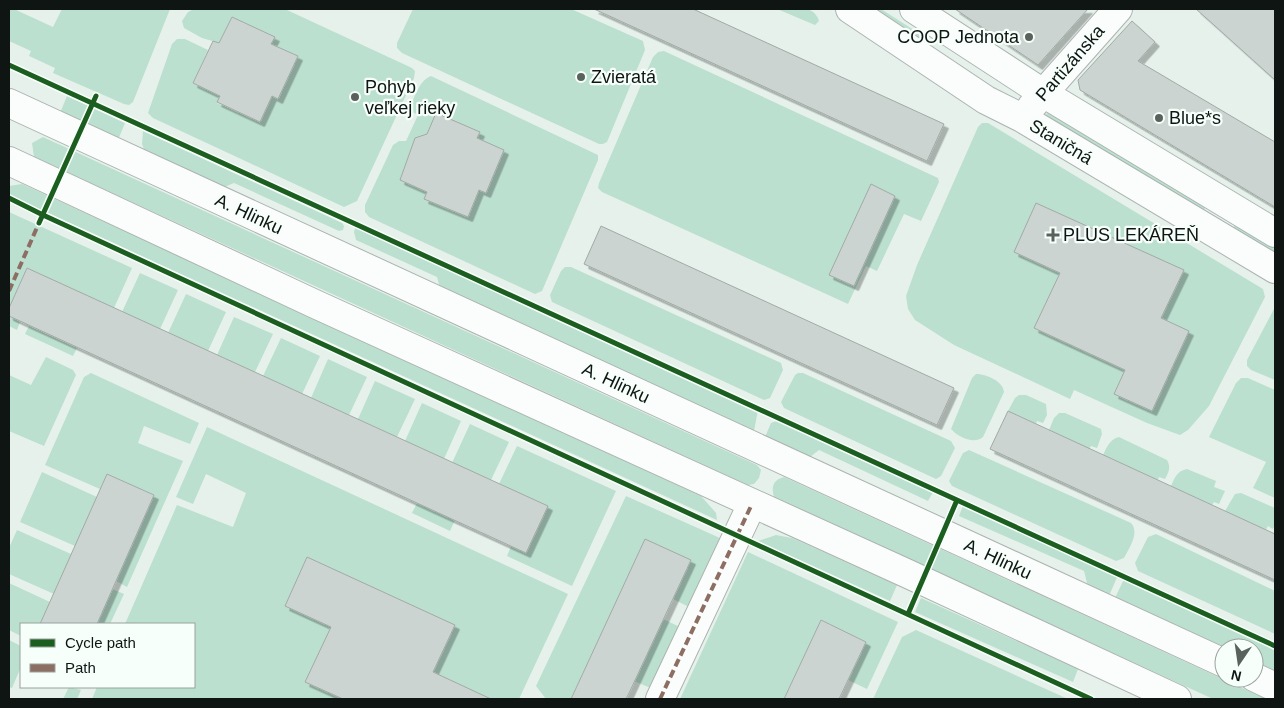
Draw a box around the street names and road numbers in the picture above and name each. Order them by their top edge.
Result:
street label: Partizánska [1032,20,1109,105]
street label: Staničná [1026,115,1097,169]
street label: A. Hlinku [212,190,286,238]
street label: A. Hlinku [579,359,653,407]
street label: A. Hlinku [961,535,1035,583]

